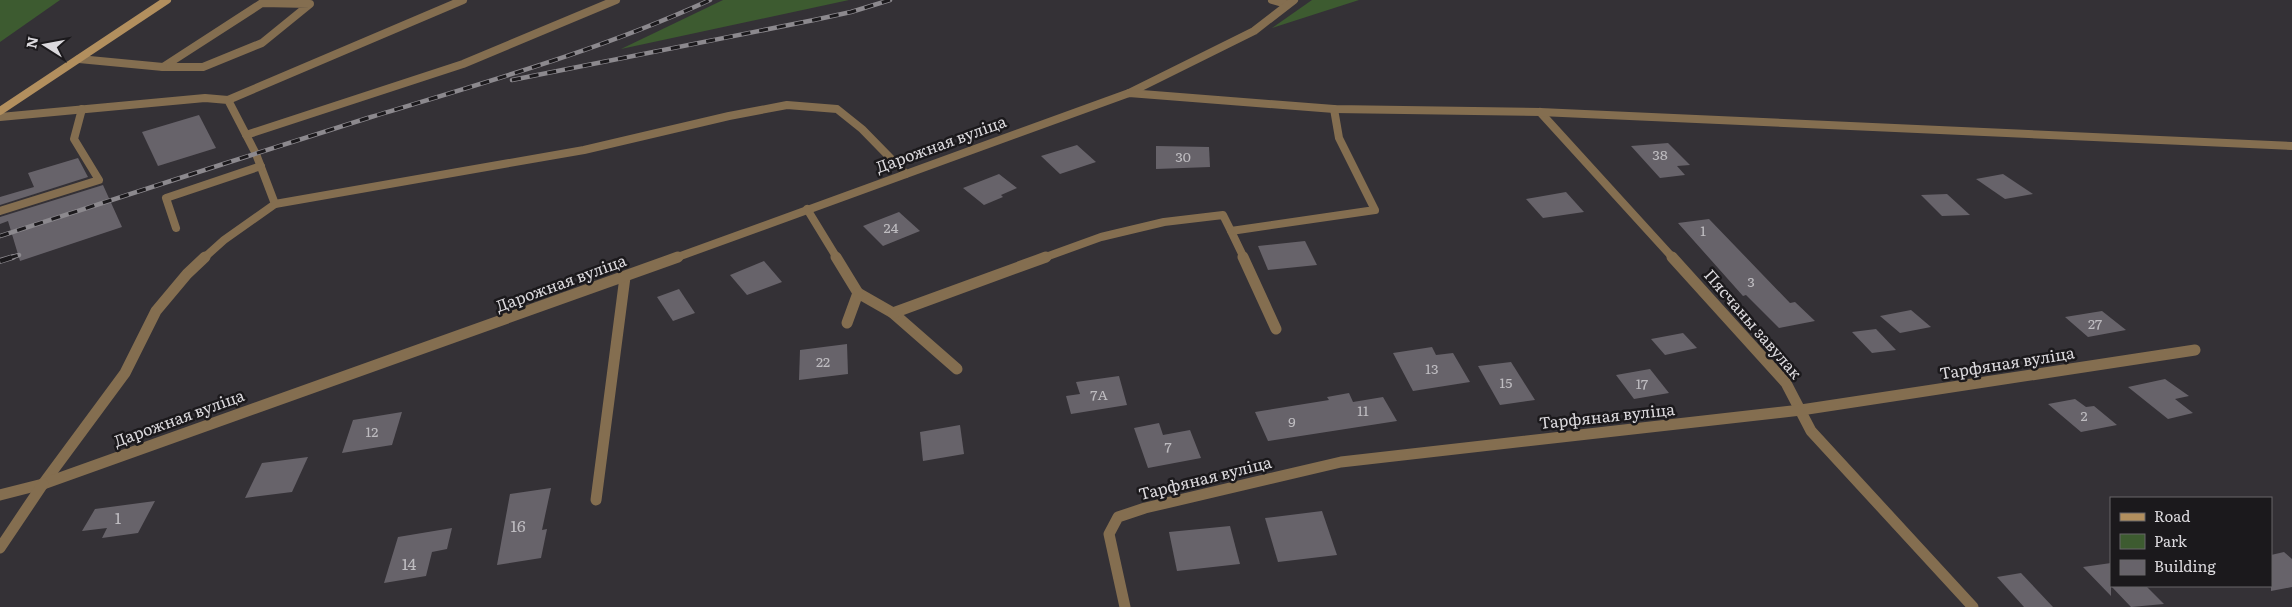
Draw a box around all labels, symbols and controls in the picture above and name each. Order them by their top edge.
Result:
north arrow [20,20,70,70]
text: N [20,34,42,50]
street label: Дарожная вуліца [872,108,1010,178]
house number: 38 [1652,144,1668,164]
house number: 30 [1175,146,1191,166]
house number: 24 [884,217,899,237]
house number: 1 [1700,220,1706,240]
street label: Дарожная вуліца [492,247,630,317]
street label: Пясчаны завулак [1699,263,1809,384]
house number: 3 [1747,271,1755,291]
house number: 27 [2088,313,2102,333]
street label: Тарфяная вуліца [1938,339,2076,385]
house number: 22 [816,351,830,371]
house number: 13 [1425,358,1439,378]
house number: 15 [1500,372,1512,392]
house number: 17 [1636,373,1648,393]
street label: Дарожная вуліца [110,382,248,452]
house number: 7А [1090,384,1108,404]
street label: Тарфяная вуліца [1538,396,1676,434]
house number: 11 [1357,400,1369,420]
house number: 2 [2080,405,2088,425]
house number: 9 [1288,411,1296,431]
house number: 12 [366,421,378,441]
house number: 7 [1164,436,1172,456]
street label: Тарфяная вуліца [1136,449,1274,505]
legend [2110,497,2272,587]
text: Road [2154,504,2190,527]
house number: 1 [115,505,122,529]
house number: 16 [510,513,526,537]
text: Park [2154,529,2188,552]
house number: 14 [402,551,417,575]
text: Building [2154,554,2216,577]

